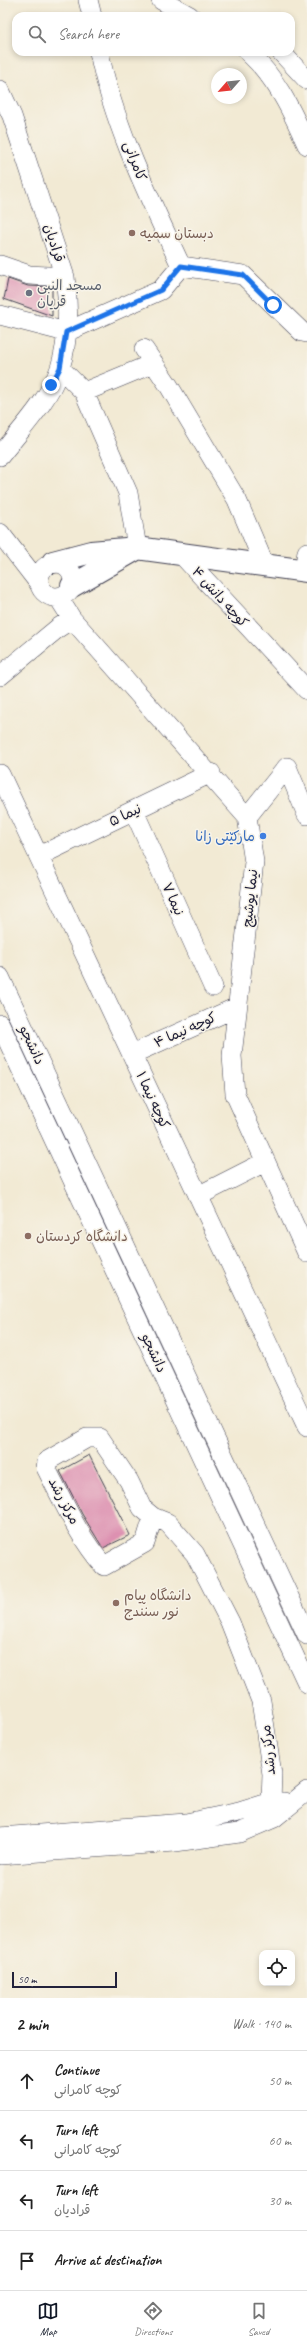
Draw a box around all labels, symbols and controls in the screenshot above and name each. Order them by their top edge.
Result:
search box [12,12,295,56]
icon: search [26,23,48,45]
text: Search here [58,25,119,44]
north arrow [211,68,247,104]
street label: کامرانی [120,139,150,183]
street label: قرادیان [40,222,68,264]
place label: دبستان سمیه [140,225,214,242]
marker: دبستان سمیه [127,228,137,238]
place label: مسجد النبی قریان [37,277,102,310]
marker: مسجد النبی قریان [24,288,34,298]
route start [264,296,282,314]
route end [42,376,60,394]
street label: کوچه دانش ۴ [187,563,252,632]
street label: نیما ۵ [106,800,144,830]
place label: مارکێتی زانا [195,828,255,845]
marker: مارکێتی زانا [258,831,268,841]
street label: نیما یوشیج [238,868,262,928]
street label: نیما ۷ [158,880,188,918]
street label: کوچه نیما ۴ [151,1009,219,1052]
street label: دانشجو [15,1022,48,1067]
street label: کوچه نیما ۱ [131,1069,174,1132]
place label: دانشگاه کردستان [36,1228,128,1245]
marker: دانشگاه کردستان [23,1231,33,1241]
street label: دانشجو [137,1330,170,1375]
street label: مرکز رشد [45,1475,83,1527]
place label: دانشگاه پیام نور سنندج [124,1587,192,1621]
marker: دانشگاه پیام نور سنندج [111,1598,121,1608]
street label: مرکز رشد [257,1724,279,1776]
map controls [259,1950,295,1986]
button: locate [259,1950,295,1986]
scale bar [12,1970,117,1989]
text: 50 m [18,1972,37,1986]
text: 2 min [16,2014,49,2035]
text: Walk · 140 m [232,2016,291,2032]
text: Continue [54,2061,99,2080]
icon: ahead [16,2070,38,2092]
text: 50 m [269,2073,291,2089]
text: کوچه کامرانی [54,2082,122,2098]
text: Turn left [54,2121,97,2140]
icon: left [16,2130,38,2152]
text: 60 m [269,2133,291,2149]
text: کوچه کامرانی [54,2142,122,2158]
text: Turn left [54,2181,97,2200]
icon: left [16,2190,38,2212]
text: 30 m [269,2193,291,2209]
text: قرادیان [54,2202,90,2218]
icon: arrive [16,2250,38,2272]
text: Arrive at destination [54,2251,161,2270]
tab: Map [37,2300,59,2338]
tab: Directions [134,2300,173,2338]
tab: Saved [248,2300,270,2338]

